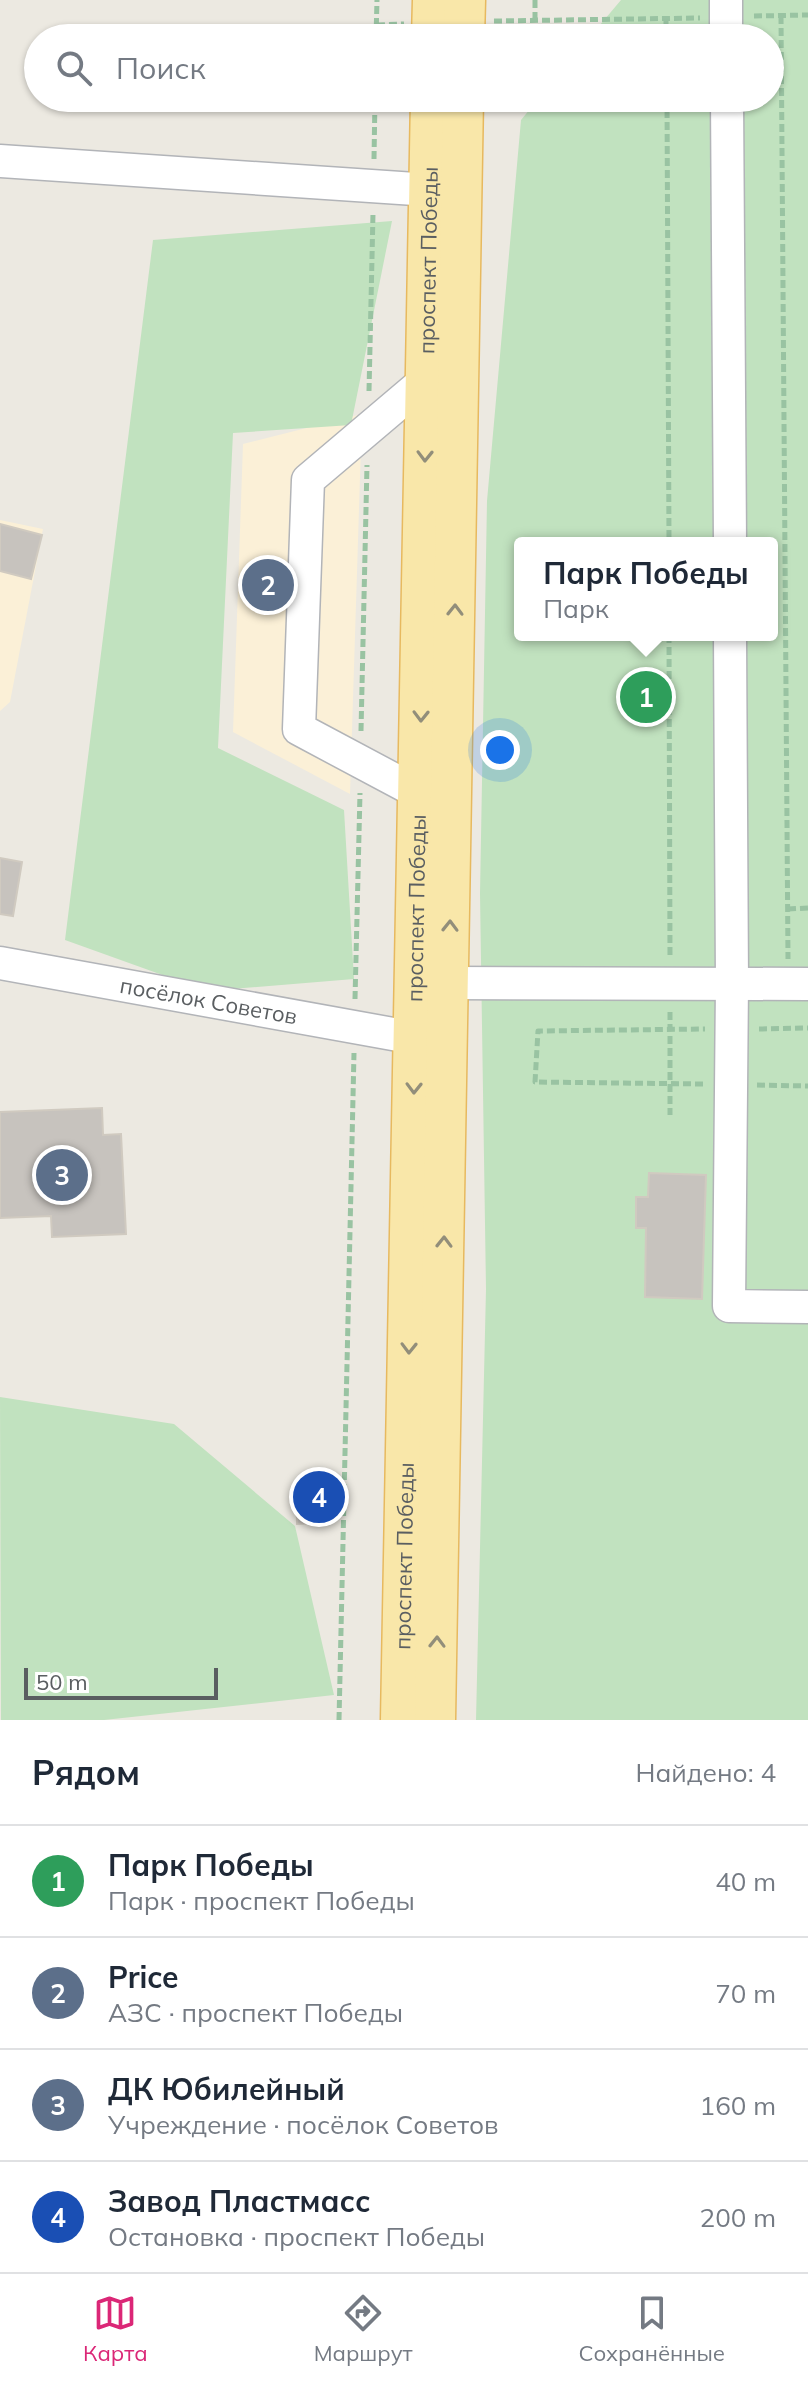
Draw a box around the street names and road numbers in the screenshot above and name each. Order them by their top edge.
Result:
street label: проспект Победы [412,166,444,354]
street label: проспект Победы [400,814,432,1002]
street label: посёлок Советов [118,971,300,1030]
street label: проспект Победы [388,1462,420,1650]

